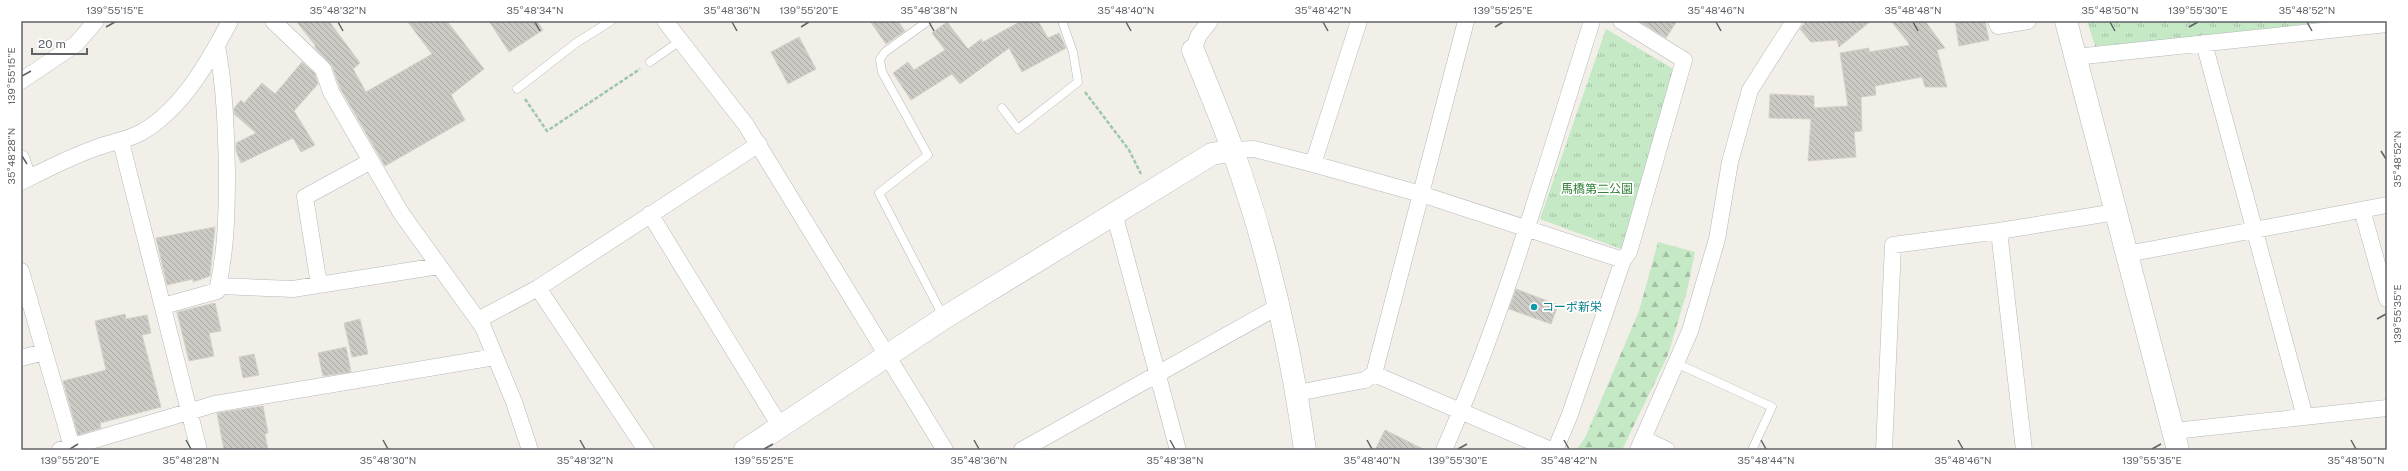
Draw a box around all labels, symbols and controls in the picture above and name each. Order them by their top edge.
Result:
text: 139°55'15"E [86,4,144,16]
text: 35°48'32"N [310,4,366,16]
text: 35°48'34"N [507,4,563,16]
text: 35°48'36"N [704,4,760,16]
text: 139°55'20"E [779,4,839,16]
text: 35°48'38"N [900,4,958,16]
text: 35°48'40"N [1098,4,1154,16]
text: 35°48'42"N [1295,4,1351,16]
text: 139°55'25"E [1473,4,1533,16]
text: 35°48'46"N [1688,4,1744,16]
text: 35°48'48"N [1884,4,1942,16]
text: 35°48'50"N [2082,4,2138,16]
text: 139°55'30"E [2168,4,2228,16]
text: 35°48'52"N [2279,4,2335,16]
scale bar [32,30,87,56]
text: 20 m [38,37,66,51]
text: 139°55'15"E [5,47,17,105]
text: 35°48'28"N [5,128,17,184]
text: 35°48'52"N [2391,131,2403,187]
park label: 馬橋第二公園 [1561,182,1633,196]
text: 139°55'35"E [2391,284,2403,344]
place label: コーポ新栄 [1542,300,1602,314]
marker: コーポ新栄 [1529,302,1539,312]
text: 139°55'20"E [40,454,100,466]
text: 35°48'28"N [163,454,219,466]
text: 35°48'30"N [360,454,416,466]
text: 35°48'32"N [557,454,613,466]
text: 139°55'25"E [734,454,794,466]
text: 35°48'36"N [951,454,1007,466]
text: 35°48'38"N [1146,454,1204,466]
text: 35°48'40"N [1344,454,1400,466]
text: 139°55'30"E [1428,454,1488,466]
text: 35°48'42"N [1541,454,1597,466]
text: 35°48'44"N [1738,454,1794,466]
text: 35°48'46"N [1935,454,1991,466]
text: 139°55'35"E [2122,454,2182,466]
text: 35°48'50"N [2328,454,2384,466]

